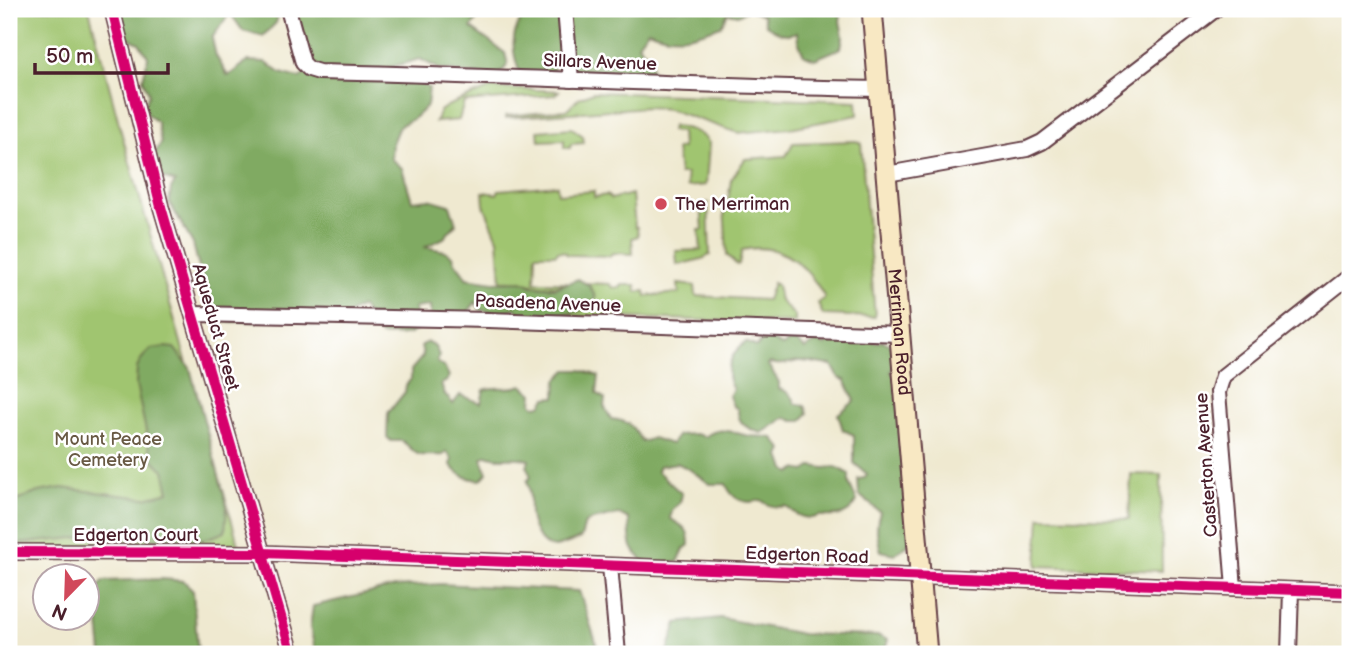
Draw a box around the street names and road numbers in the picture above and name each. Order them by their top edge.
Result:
street label: Sillars Avenue [543,50,658,75]
street label: Aqueduct Street [187,261,244,394]
street label: Merriman Road [883,268,915,396]
street label: Pasadena Avenue [474,290,622,317]
street label: Casterton Avenue [1191,392,1222,538]
street label: Edgerton Court [73,525,199,546]
street label: Edgerton Road [745,543,869,568]

